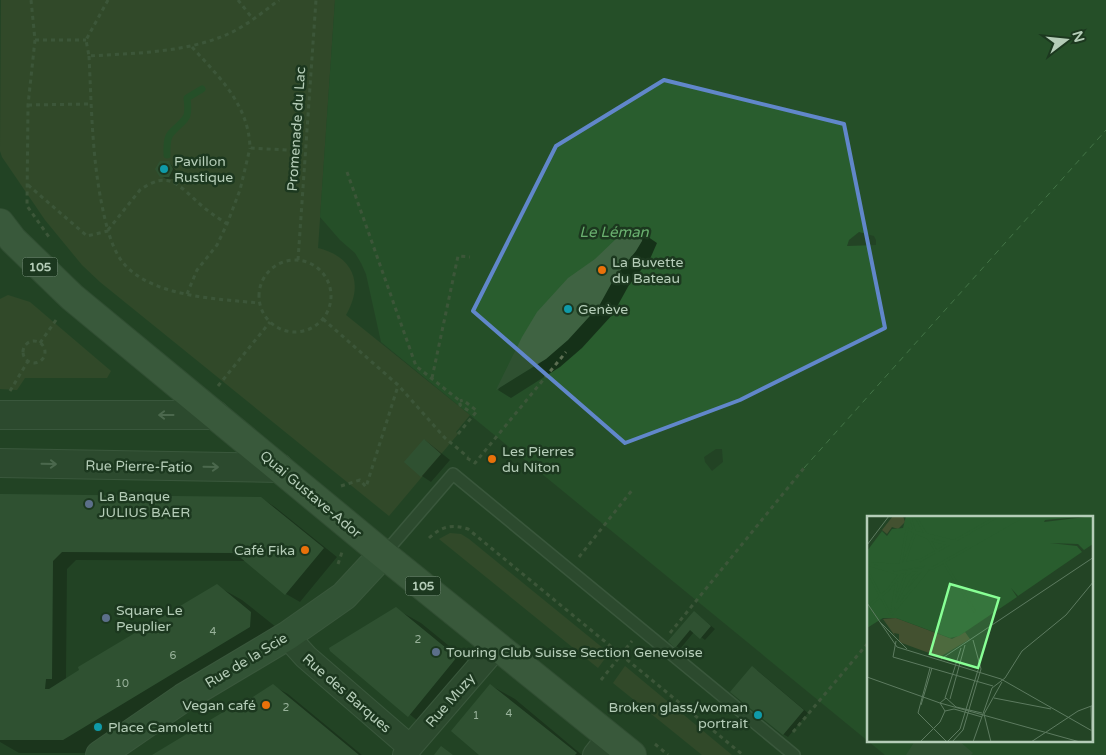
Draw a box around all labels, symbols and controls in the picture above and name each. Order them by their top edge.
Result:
north arrow [1041,15,1091,65]
text: N [1068,29,1088,44]
street label: Promenade du Lac [284,66,309,192]
place label: Pavillon Rustique [174,153,233,186]
marker: Pavillon Rustique [158,163,170,175]
water label: Le Léman [579,223,650,241]
place label: La Buvette du Bateau [612,254,684,287]
road number: 105 [22,258,58,276]
marker: La Buvette du Bateau [596,264,608,276]
place label: Genève [578,301,628,318]
marker: Genève [562,303,574,315]
one-way arrow [158,410,174,420]
place label: Les Pierres du Niton [502,443,574,476]
street label: Quai Gustave-Ador [256,447,365,542]
marker: Les Pierres du Niton [486,453,498,465]
street label: Rue Pierre-Fatio [85,457,193,476]
one-way arrow [40,459,56,469]
one-way arrow [202,462,219,472]
place label: La Banque JULIUS BAER [99,488,190,521]
marker: La Banque JULIUS BAER [83,498,95,510]
inset map [867,516,1094,742]
place label: Café Fika [234,542,295,559]
marker: Café Fika [299,544,311,556]
road number: 105 [406,576,440,596]
place label: Square Le Peuplier [116,602,183,635]
marker: Square Le Peuplier [100,612,112,624]
house number: 4 [210,625,217,638]
street label: Rue de la Scie [202,629,291,692]
house number: 2 [415,633,422,646]
place label: Touring Club Suisse Section Genevoise [446,644,703,661]
marker: Touring Club Suisse Section Genevoise [430,646,442,658]
house number: 6 [170,649,177,662]
street label: Rue des Barques [299,650,395,737]
street label: Rue Muzy [422,669,479,731]
house number: 10 [115,677,129,690]
place label: Vegan café [182,697,256,714]
marker: Vegan café [260,699,272,711]
place label: Broken glass/woman portrait [609,699,749,732]
house number: 2 [283,701,290,714]
house number: 4 [506,707,513,720]
house number: 1 [473,709,479,722]
marker: Broken glass/woman portrait [752,709,764,721]
place label: Place Camoletti [108,719,212,736]
marker: Place Camoletti [92,721,104,733]

